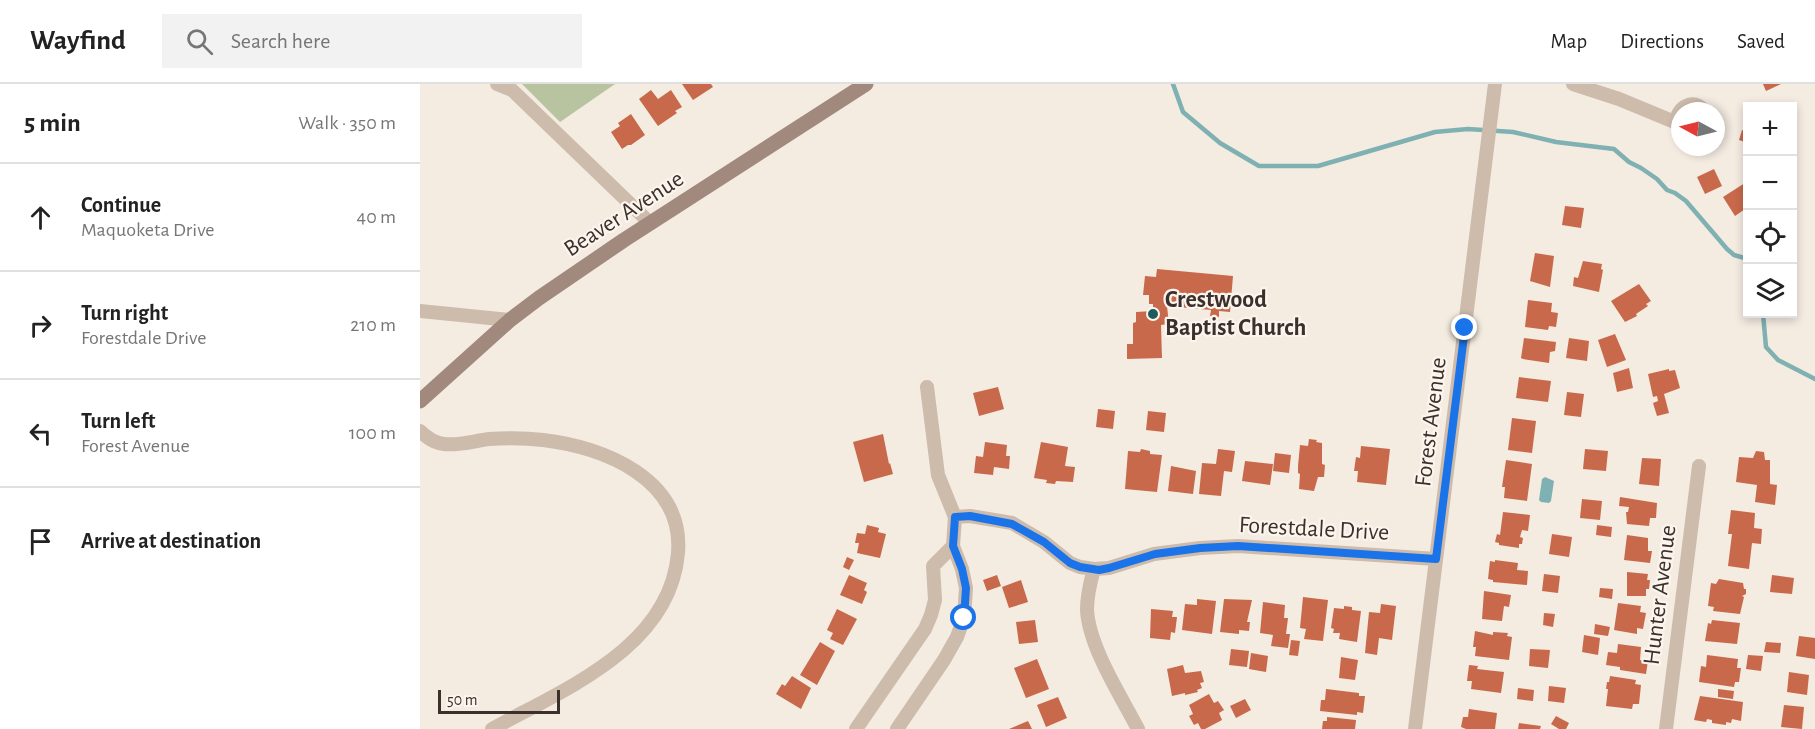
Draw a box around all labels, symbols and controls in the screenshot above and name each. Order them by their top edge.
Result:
search box [162,14,582,68]
icon: search [183,25,216,58]
text: Wayfind [30,27,126,55]
text: Search here [231,30,330,52]
text: Map [1551,31,1587,52]
text: Directions [1620,31,1704,52]
text: Saved [1737,31,1785,52]
north arrow [1671,102,1725,156]
map controls [1743,102,1797,318]
button: + [1743,102,1797,156]
text: 5 min [24,110,81,136]
text: Walk · 350 m [298,113,396,133]
button: − [1743,156,1797,210]
street label: Beaver Avenue [560,167,688,261]
text: Continue [81,194,161,216]
icon: ahead [24,201,57,234]
text: 40 m [357,207,396,227]
button: locate [1743,210,1797,264]
text: Maquoketa Drive [81,220,215,240]
button: layers [1743,264,1797,318]
place label: Crestwood Baptist Church [1165,288,1306,340]
text: Turn right [81,302,168,324]
marker: Crestwood Baptist Church [1146,307,1160,321]
icon: right [24,309,57,342]
route end [1451,314,1477,340]
text: 210 m [350,315,396,335]
text: Forestdale Drive [81,328,206,348]
street label: Forest Avenue [1411,356,1451,488]
text: Turn left [81,410,155,432]
icon: left [24,417,57,450]
text: 100 m [349,423,396,443]
text: Forest Avenue [81,436,190,456]
street label: Forestdale Drive [1238,513,1390,545]
street label: Hunter Avenue [1640,524,1680,666]
icon: arrive [24,525,57,558]
text: Arrive at destination [81,530,261,552]
route start [950,604,976,630]
scale bar [438,687,560,714]
text: 50 m [447,692,478,708]

